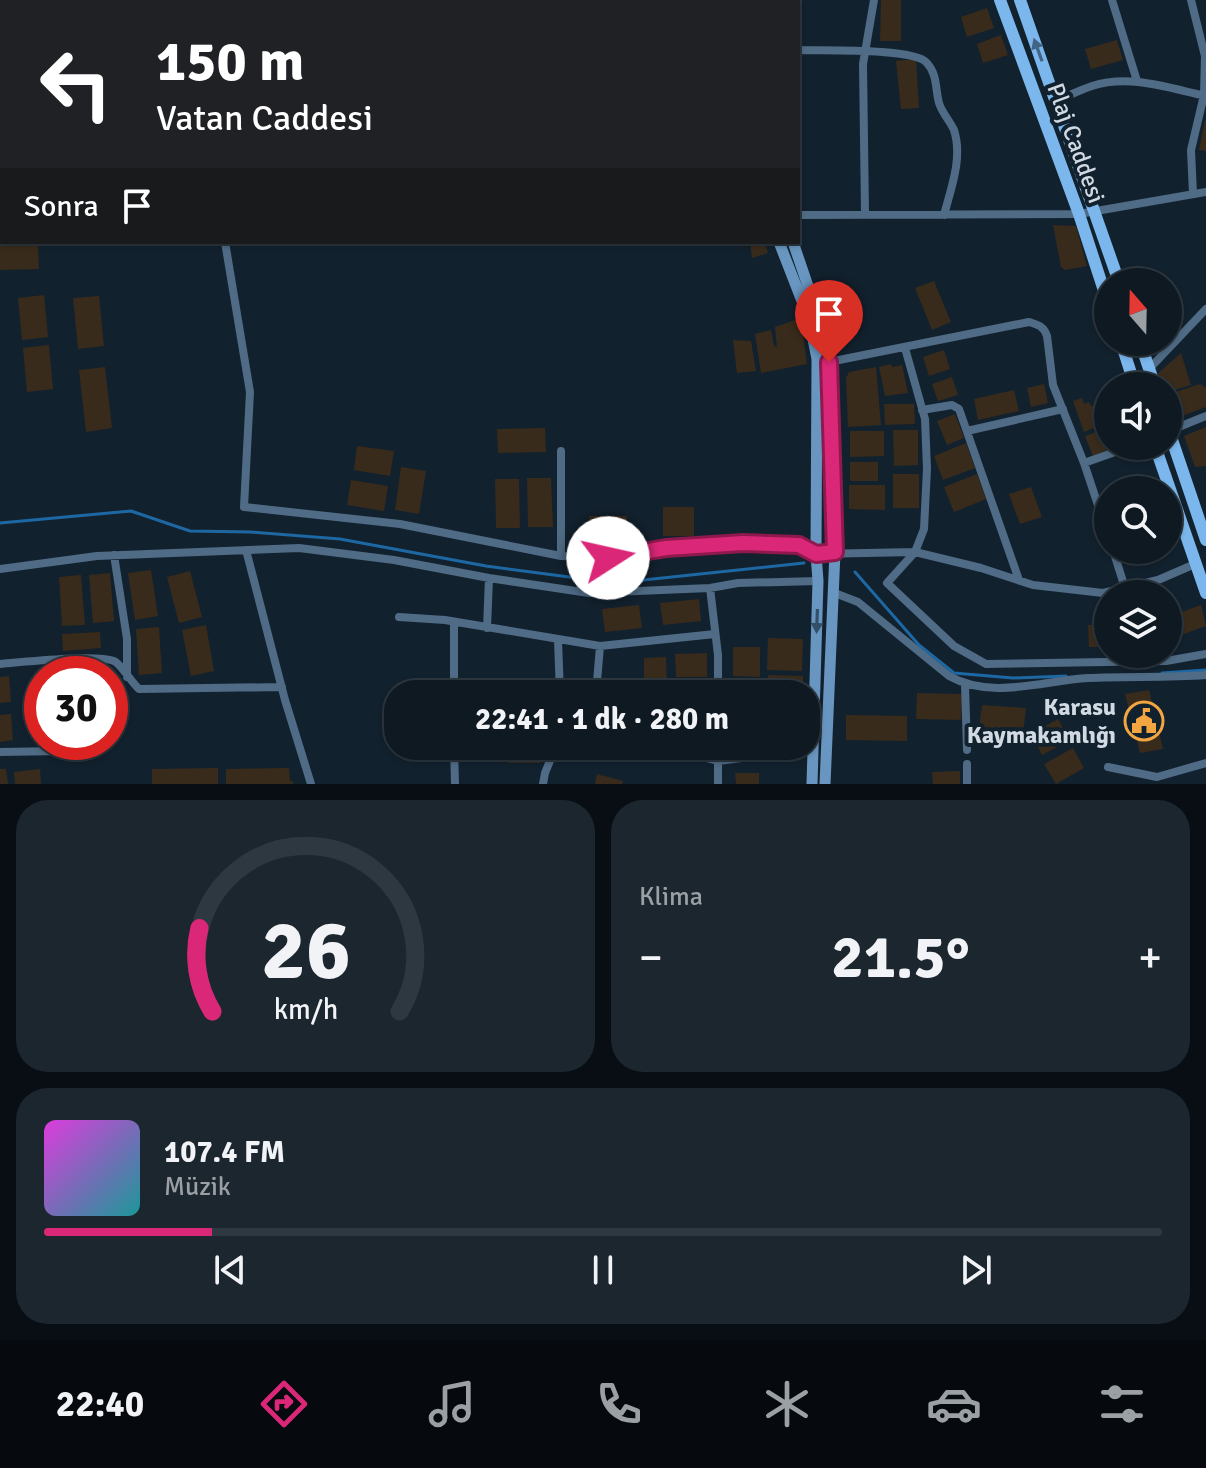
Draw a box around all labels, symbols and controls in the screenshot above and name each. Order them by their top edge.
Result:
text: 150 m [156,27,304,96]
icon: left [24,32,128,136]
one-way arrow [1031,38,1043,62]
street label: Plaj Caddesi [1040,79,1112,207]
text: Vatan Caddesi [156,96,373,141]
icon: arrive [115,184,159,228]
text: Sonra [24,188,99,225]
north arrow [1094,268,1182,356]
map controls [1094,268,1182,668]
pin [795,280,863,362]
icon: arrive [807,292,851,336]
button: sound [1094,372,1182,460]
button: search [1094,476,1182,564]
position arrow [566,516,650,600]
button: layers [1094,580,1182,668]
one-way arrow [811,609,824,634]
speed limit sign: 30 [24,656,128,760]
place label: Karasu Kaymakamlığı [967,692,1116,750]
public building icon: Karasu Kaymakamlığı [1123,700,1165,742]
text: 22:41 · 1 dk · 280 m [475,701,729,738]
text: Klima [639,881,703,913]
text: 26 [261,900,350,1002]
text: 21.5° [831,921,970,995]
text: − [639,931,663,985]
text: + [1138,931,1162,985]
text: km/h [273,992,338,1027]
text: 107.4 FM [164,1134,285,1171]
text: Müzik [164,1171,231,1203]
icon: previous [208,1248,252,1292]
icon: pause [581,1248,625,1292]
icon: next [954,1248,998,1292]
icon: directions [256,1376,312,1432]
icon: music [424,1376,480,1432]
icon: phone [591,1376,647,1432]
icon: climate [759,1376,815,1432]
icon: car [926,1376,982,1432]
icon: filters [1094,1376,1150,1432]
text: 22:40 [56,1382,144,1427]

